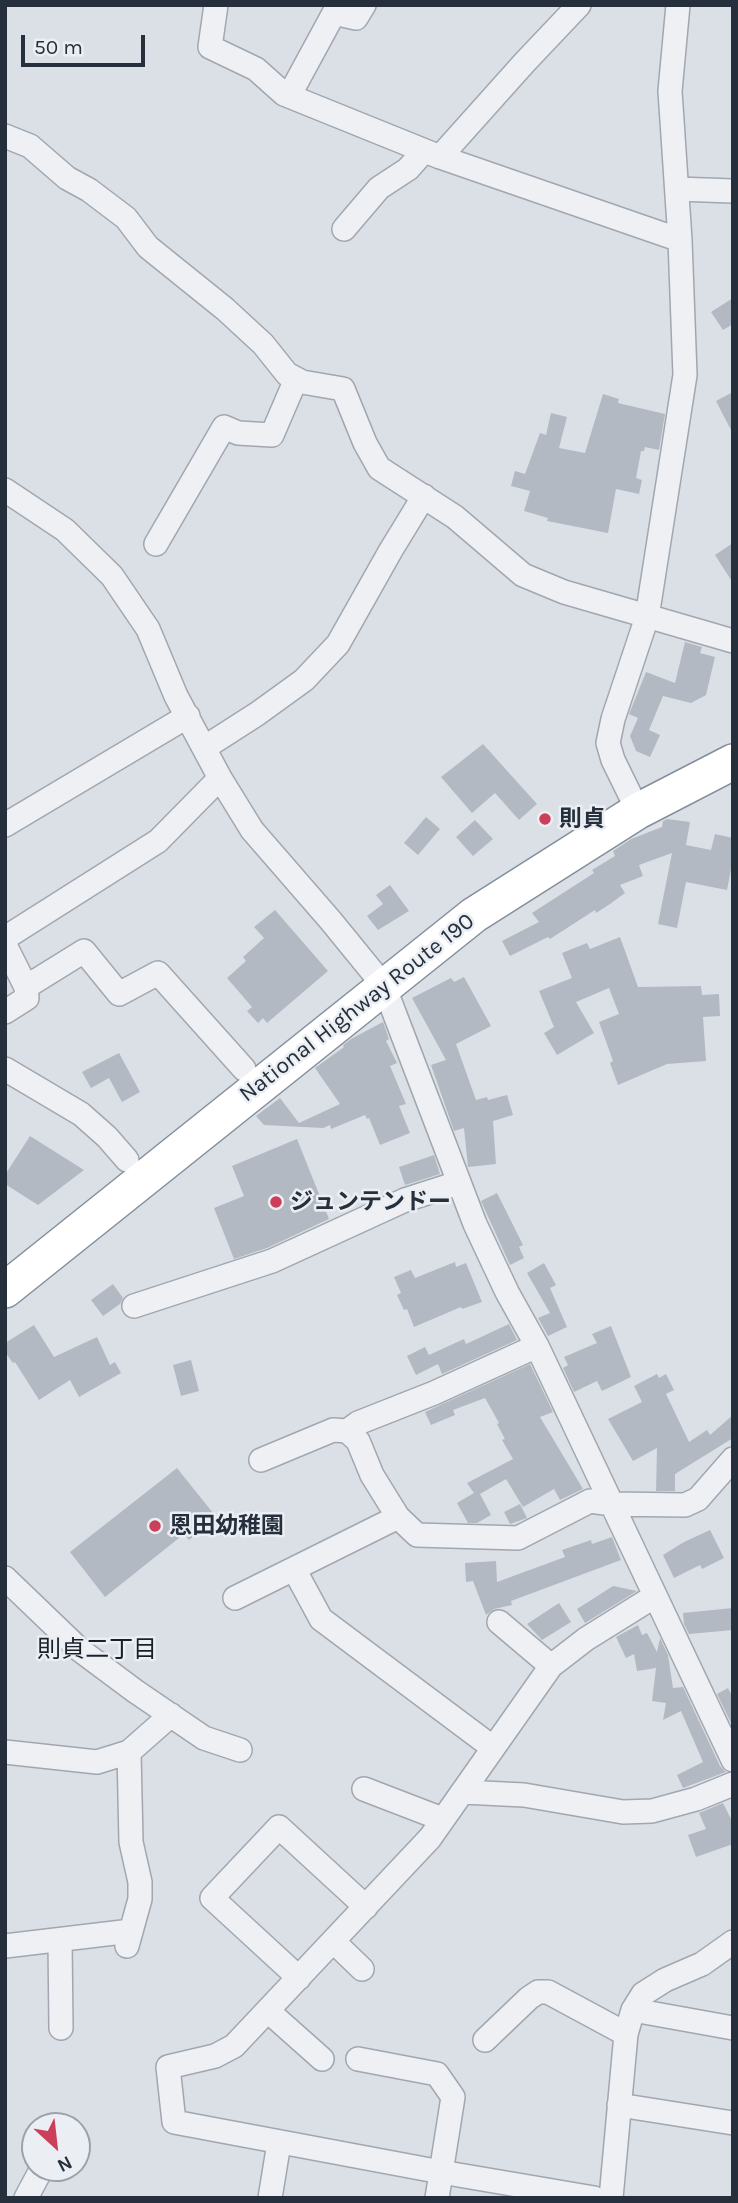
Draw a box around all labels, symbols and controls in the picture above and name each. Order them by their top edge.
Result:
scale bar [24,21,149,65]
text: 50 m [34,35,83,59]
place label: 則貞 [559,805,605,833]
marker: 則貞 [537,811,553,827]
street label: National Highway Route 190 [234,908,480,1108]
place label: ジュンテンドー [290,1188,451,1216]
marker: ジュンテンドー [268,1194,284,1210]
place label: 恩田幼稚園 [169,1512,284,1540]
marker: 恩田幼稚園 [147,1518,163,1534]
district label: 則貞二丁目 [37,1636,157,1664]
north arrow [21,2112,91,2182]
text: N [54,2151,76,2177]

